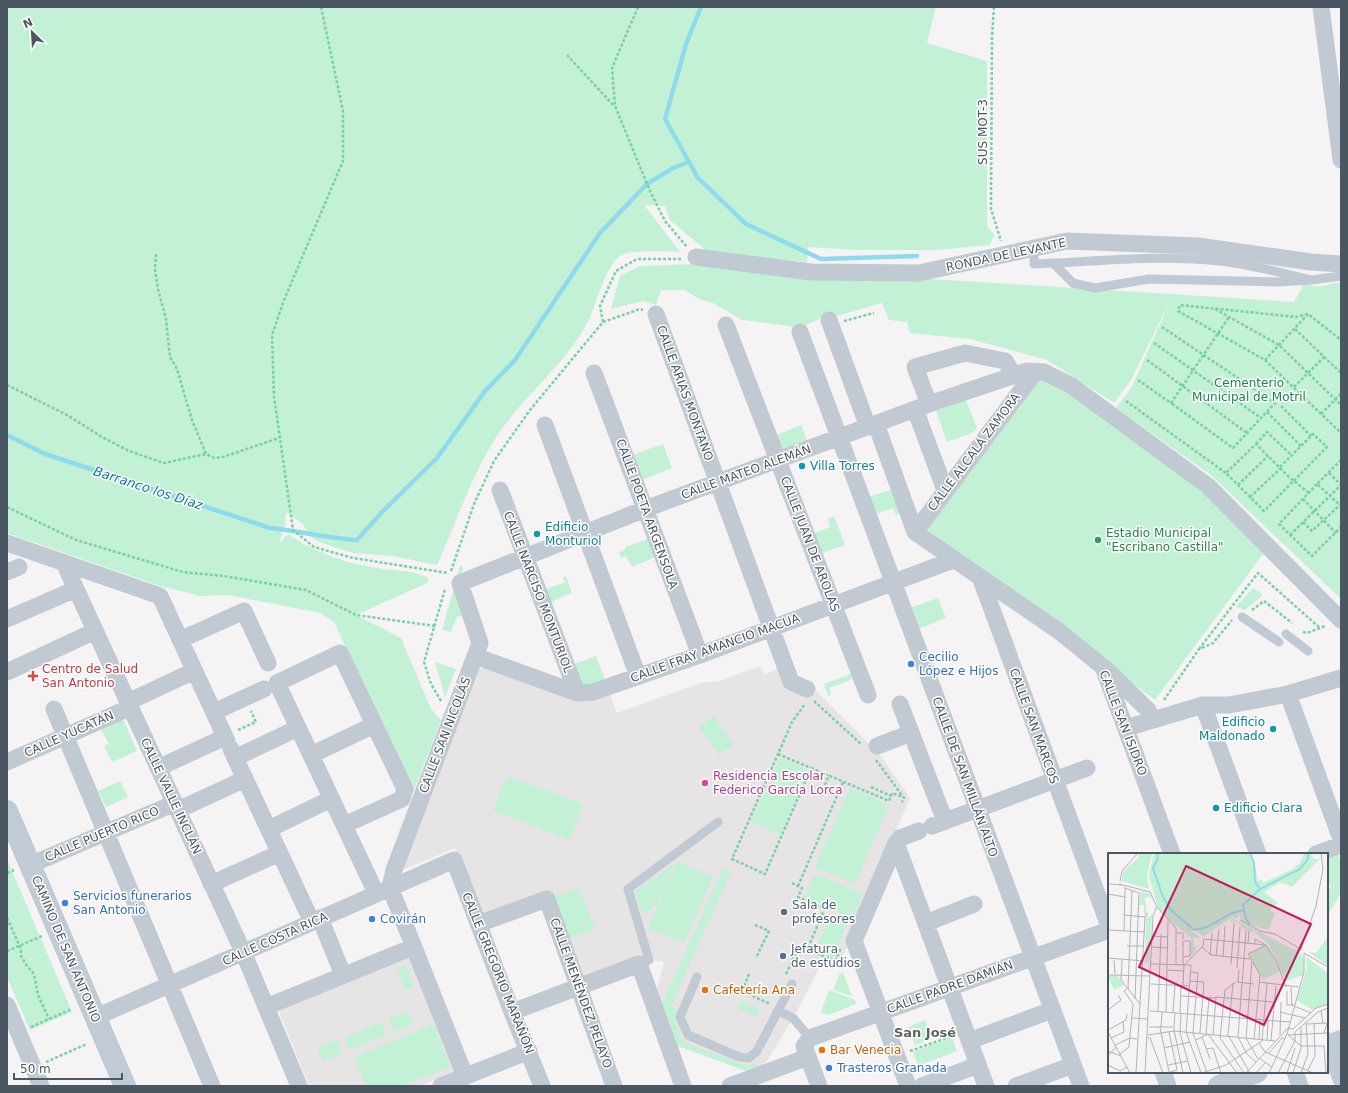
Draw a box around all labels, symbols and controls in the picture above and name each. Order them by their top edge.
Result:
north arrow [12,12,52,52]
text: N [21,16,35,31]
street label: SUS MOT-3 [976,99,990,165]
street label: RONDA DE LEVANTE [945,235,1067,275]
street label: CALLE ARIAS MONTANO [654,323,716,463]
park label: Cementerio Municipal de Motril [1192,376,1306,404]
street label: CALLE ALCALÁ ZAMORA [924,389,1023,514]
street label: CALLE POETA ARGENSOLA [613,437,681,592]
street label: CALLE MATEO ALEMÁN [679,441,813,502]
place label: Villa Torres [810,459,875,473]
marker: Villa Torres [797,461,807,471]
water label: Barranco los Díaz [92,463,206,513]
street label: CALLE JUAN DE AROLAS [778,474,842,614]
street label: CALLE NARCISO MONTURIOL [501,509,575,675]
place label: Edificio Monturiol [545,520,602,548]
place label: Estadio Municipal "Escribano Castilla" [1106,526,1224,554]
marker: Edificio Monturiol [532,529,542,539]
marker: Estadio Municipal "Escribano Castilla" [1093,535,1103,545]
street label: CALLE FRAY AMANCIO MACUA [628,611,802,685]
place label: Cecilio López e Hijos [919,650,998,678]
marker: Cecilio López e Hijos [906,659,916,669]
place label: Centro de Salud San Antonio [42,662,138,690]
street label: CALLE SAN MARCOS [1007,666,1061,786]
street label: CALLE SAN ISIDRO [1096,668,1150,778]
marker: Centro de Salud San Antonio [27,670,39,682]
street label: CALLE SAN NICOLÁS [415,675,474,795]
street label: CALLE DE SAN MILLÁN ALTO [929,695,1001,859]
street label: CALLE YUCATÁN [22,707,116,760]
place label: Edificio Maldonado [1199,715,1265,743]
marker: Edificio Maldonado [1268,724,1278,734]
street label: CALLE VALLE INCLÁN [138,735,205,856]
place label: Residencia Escolar Federico García Lorca [713,769,843,797]
marker: Residencia Escolar Federico García Lorca [700,778,710,788]
place label: Edificio Clara [1224,801,1303,815]
marker: Edificio Clara [1211,803,1221,813]
street label: CALLE PUERTO RICO [43,804,161,864]
inset map [1108,853,1328,1073]
street label: CAMINO DE SAN ANTONIO [29,873,103,1025]
place label: Servicios funerarios San Antonio [73,889,192,917]
street label: CALLE GREGORIO MARAÑÓN [459,890,538,1056]
marker: Servicios funerarios San Antonio [60,898,70,908]
place label: Sala de profesores [792,898,855,926]
marker: Sala de profesores [779,907,789,917]
street label: CALLE COSTA RICA [220,909,330,969]
place label: Covirán [380,912,426,926]
marker: Covirán [367,914,377,924]
street label: CALLE MENÉNDEZ PELAYO [547,916,616,1070]
place label: Jefatura de estudios [790,942,860,970]
marker: Jefatura de estudios [778,951,788,961]
street label: CALLE PADRE DAMIÁN [885,957,1015,1016]
place label: Cafetería Ana [713,983,795,997]
marker: Cafetería Ana [700,985,710,995]
district label: San José [894,1025,956,1040]
place label: Bar Venecia [830,1043,901,1057]
marker: Bar Venecia [817,1045,827,1055]
scale bar [14,1055,122,1081]
place label: Trasteros Granada [836,1061,947,1075]
text: 50 m [20,1062,51,1076]
marker: Trasteros Granada [824,1063,834,1073]

